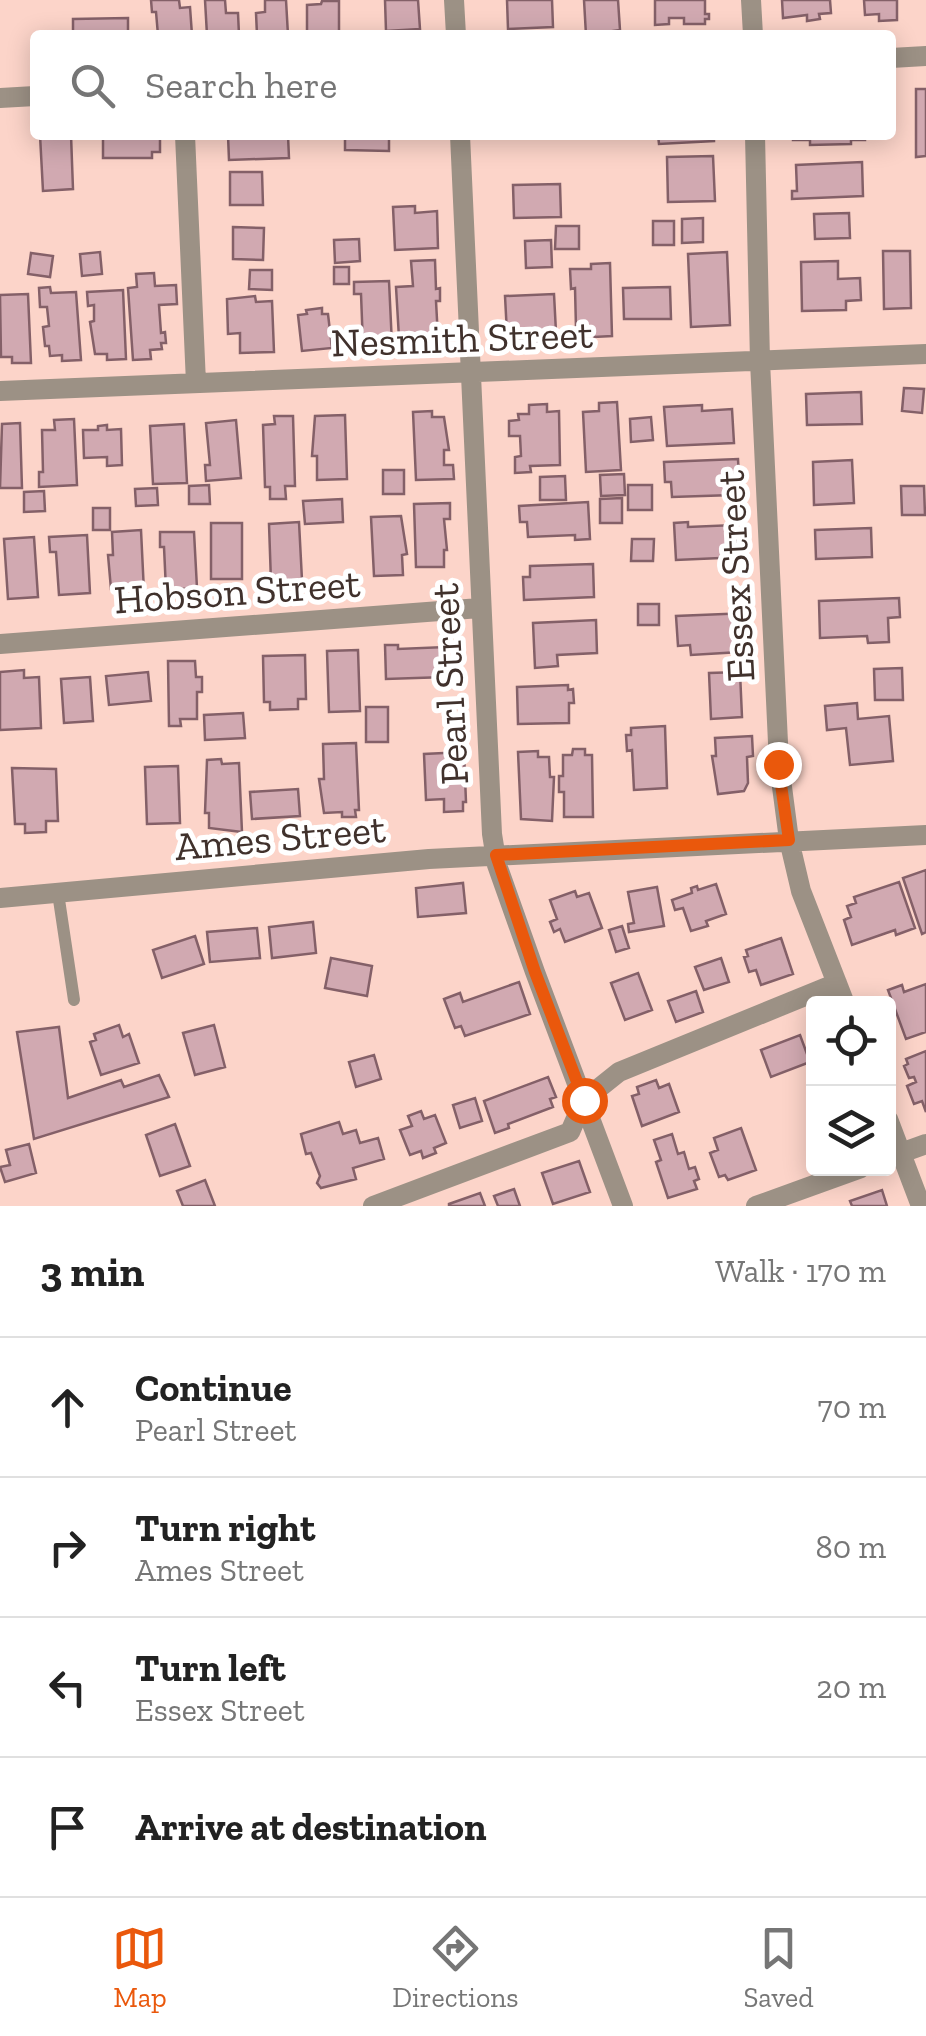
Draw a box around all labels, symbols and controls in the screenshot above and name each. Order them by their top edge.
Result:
search box [30,30,896,140]
icon: search [65,58,120,113]
text: Search here [145,62,337,108]
street label: Nesmith Street [330,309,594,367]
street label: Essex Street [705,469,765,683]
street label: Hobson Street [112,558,362,624]
street label: Pearl Street [420,582,478,786]
route end [756,742,802,788]
street label: Ames Street [173,804,387,870]
map controls [806,996,896,1176]
button: locate [806,996,896,1086]
route start [562,1078,608,1124]
button: layers [806,1086,896,1176]
text: 3 min [40,1246,145,1297]
text: Walk · 170 m [715,1252,886,1290]
text: Continue [135,1365,292,1411]
icon: ahead [40,1380,95,1435]
text: 70 m [818,1388,886,1426]
text: Pearl Street [135,1411,296,1449]
text: Turn right [135,1505,315,1551]
icon: right [40,1520,95,1575]
text: 80 m [815,1528,886,1566]
text: Ames Street [135,1551,304,1589]
text: Turn left [135,1645,286,1691]
icon: left [40,1660,95,1715]
text: 20 m [816,1668,886,1706]
text: Essex Street [135,1691,305,1729]
icon: arrive [40,1800,95,1855]
text: Arrive at destination [135,1804,486,1850]
tab: Map [112,1921,167,2014]
tab: Directions [392,1921,519,2014]
tab: Saved [743,1921,814,2014]

